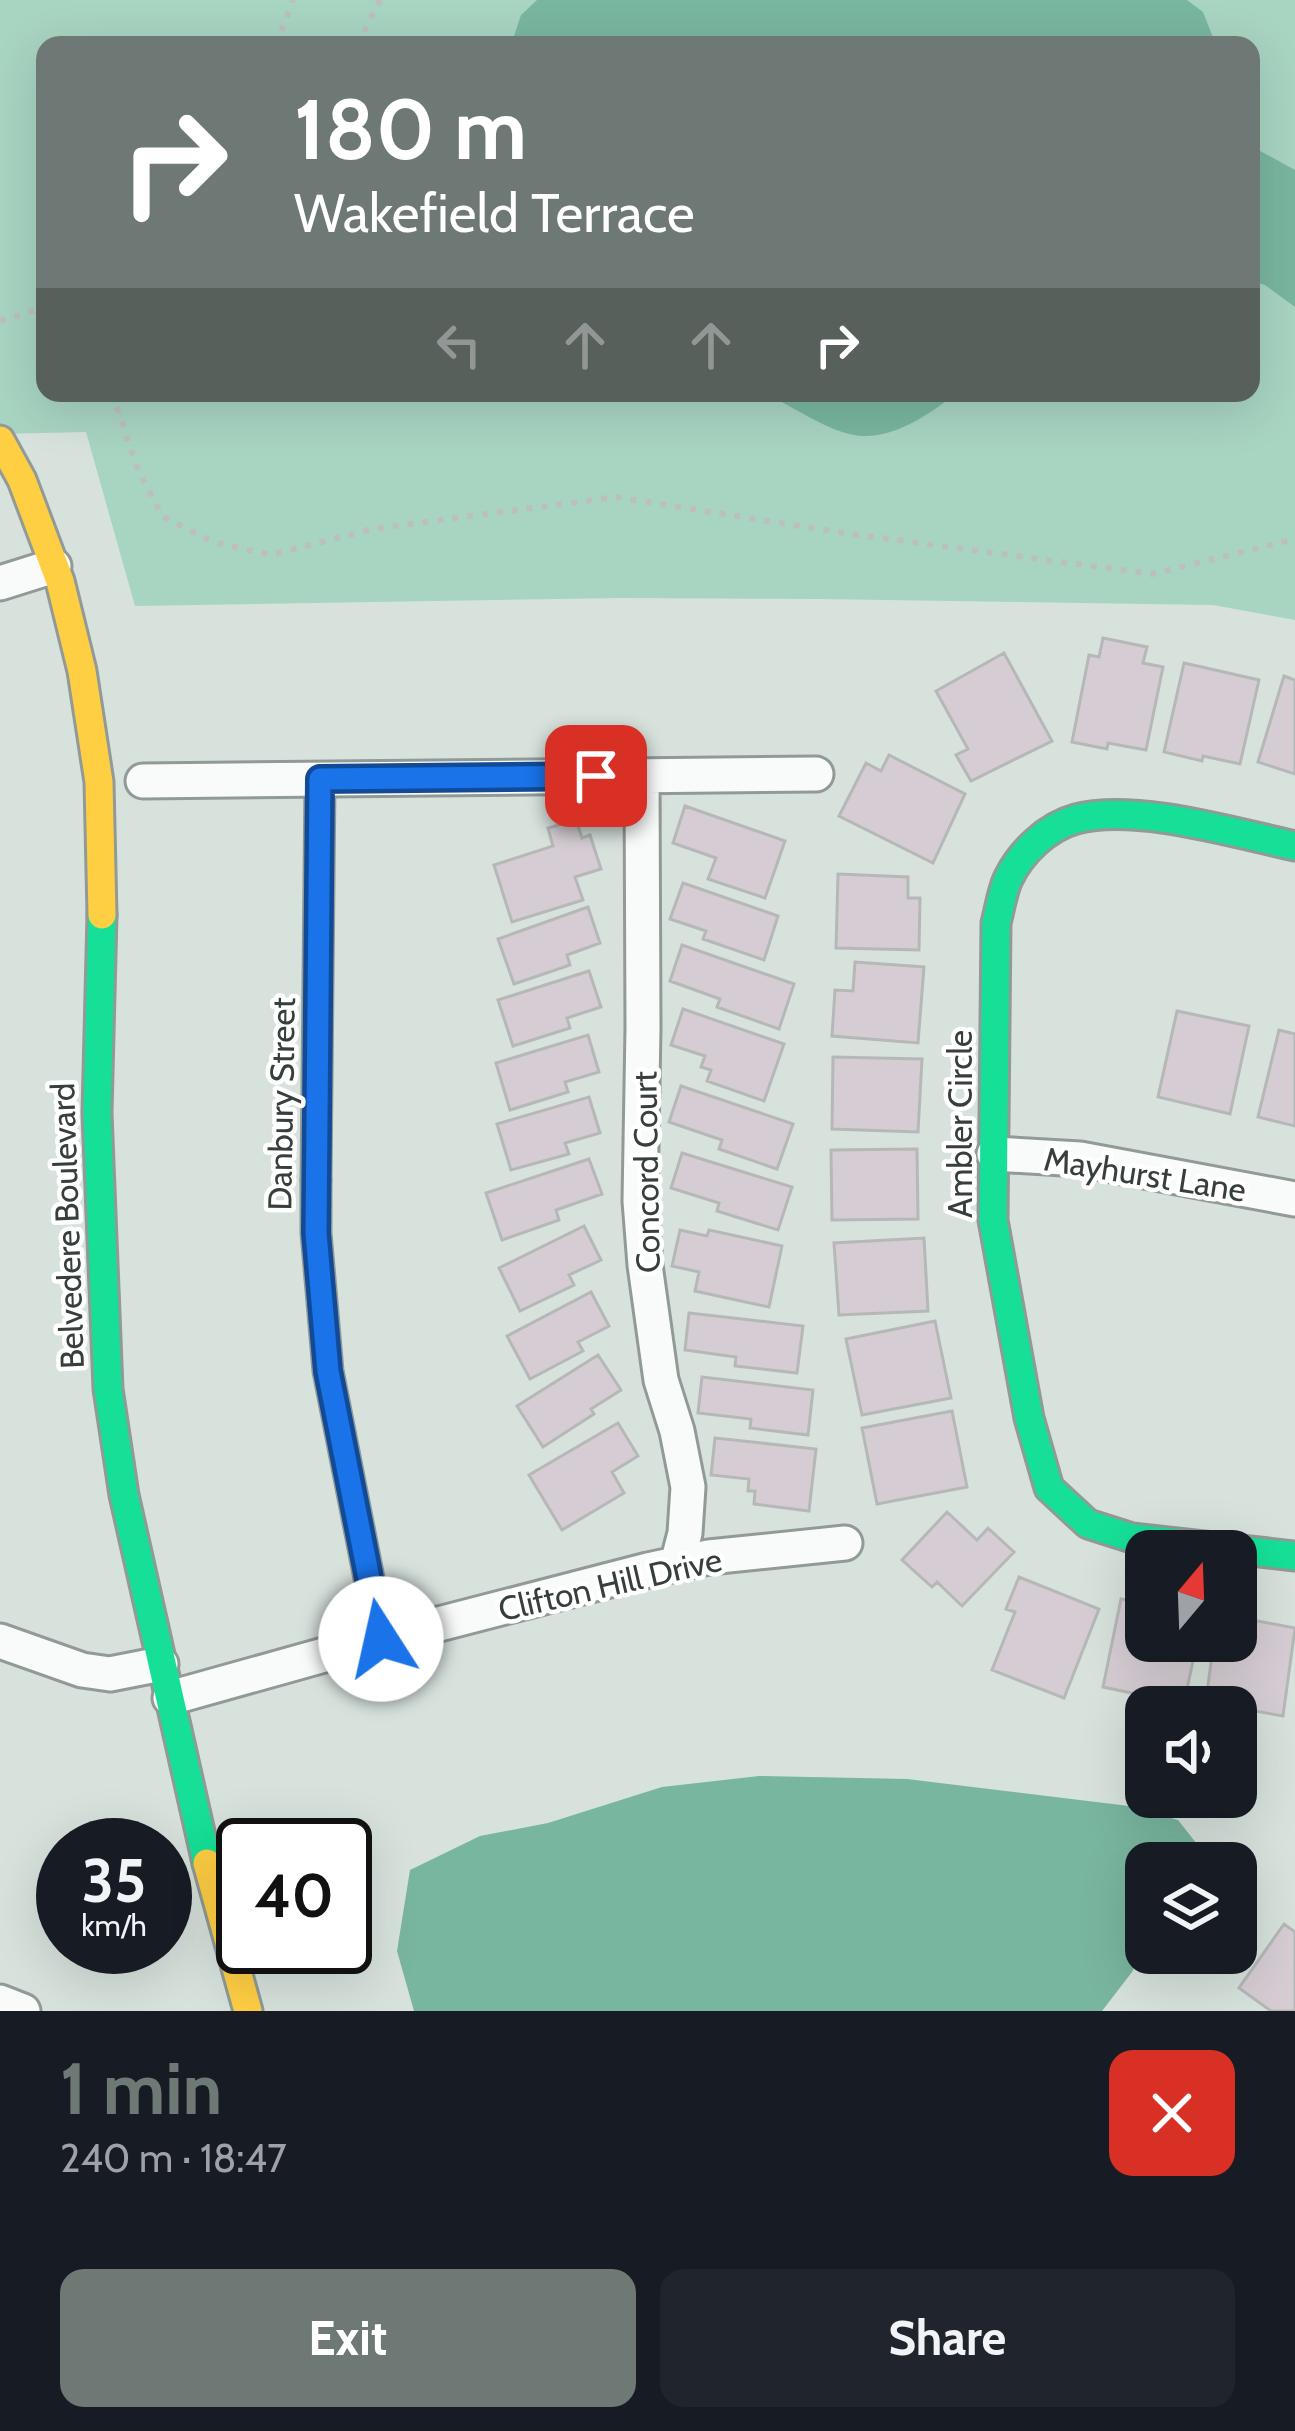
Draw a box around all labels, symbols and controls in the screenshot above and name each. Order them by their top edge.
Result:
text: 180 m [294,78,527,180]
icon: right [96,84,252,240]
text: Wakefield Terrace [294,180,695,246]
icon: left [426,312,492,378]
icon: ahead [552,312,618,378]
icon: ahead [678,312,744,378]
icon: right [804,312,870,378]
pin [545,725,647,827]
icon: arrive [563,743,629,809]
street label: Danbury Street [259,997,303,1211]
street label: Ambler Circle [940,1030,980,1218]
street label: Concord Court [624,1071,668,1273]
street label: Belvedere Boulevard [42,1082,92,1370]
street label: Mayhurst Lane [1041,1138,1249,1210]
north arrow [1125,1530,1257,1662]
map controls [1125,1530,1257,1974]
street label: Clifton Hill Drive [494,1539,726,1629]
position arrow [318,1576,444,1702]
button: sound [1125,1686,1257,1818]
speed limit sign: 40 [216,1818,372,1974]
button: layers [1125,1842,1257,1974]
text: 35 [82,1844,146,1917]
text: km/h [81,1907,147,1944]
text: 1 min [60,2045,222,2132]
button: close [1109,2050,1235,2176]
text: 240 m · 18:47 [60,2134,287,2182]
button: Exit [60,2269,636,2407]
button: Share [660,2269,1235,2407]

